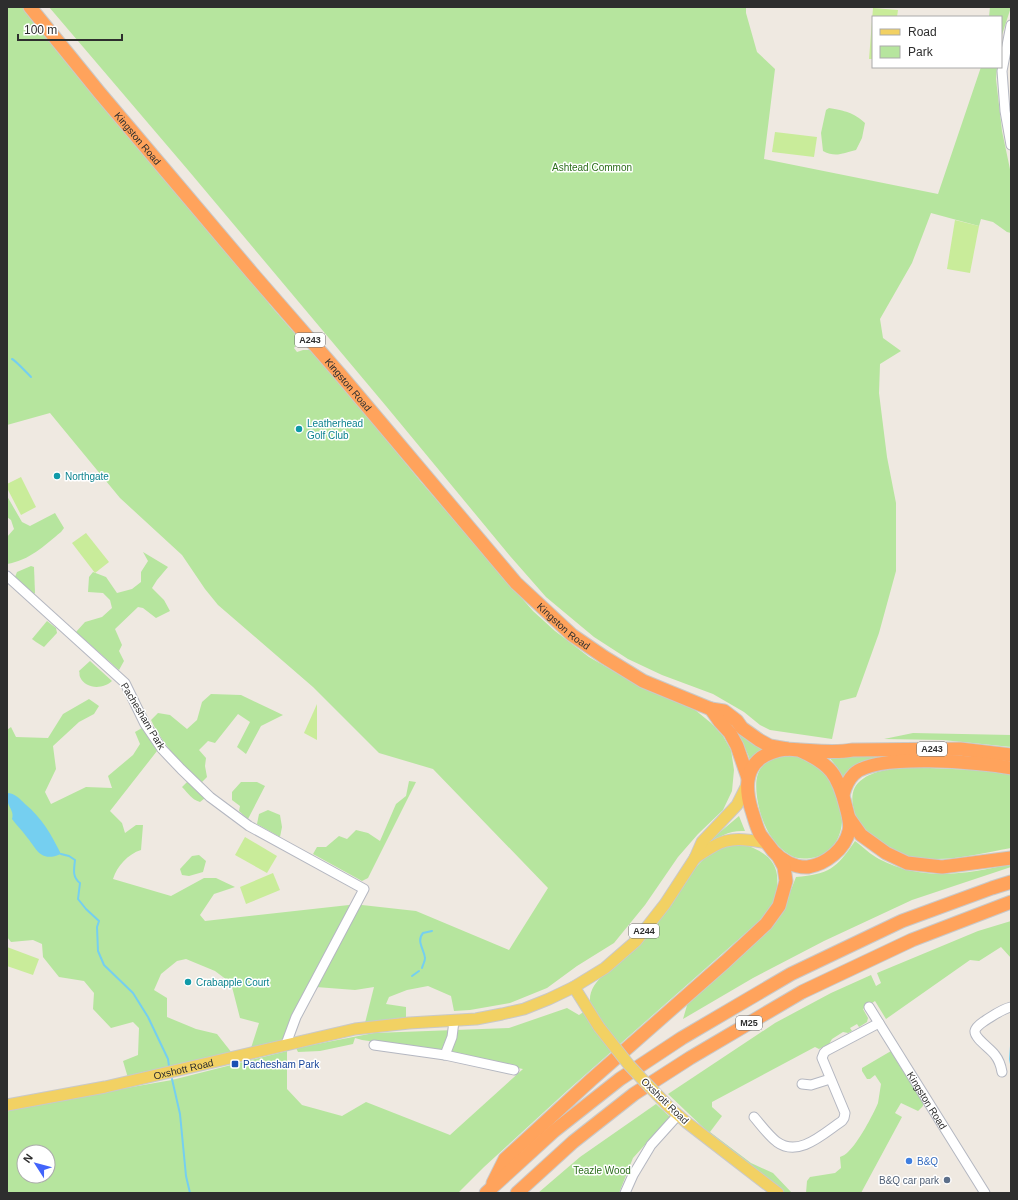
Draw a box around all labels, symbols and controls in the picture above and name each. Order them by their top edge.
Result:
scale bar [18,16,122,42]
legend [872,16,1002,68]
text: 100 m [24,23,57,37]
text: Road [908,25,937,39]
text: Park [908,45,934,59]
street label: Kingston Road [113,110,163,167]
park label: Ashtead Common [552,162,632,173]
road number: A243 [295,333,325,347]
street label: Kingston Road [323,356,374,413]
place label: Leatherhead Golf Club [307,418,363,441]
marker: Leatherhead Golf Club [294,424,304,434]
marker: Northgate [52,471,62,481]
place label: Northgate [65,471,109,482]
street label: Kingston Road [535,600,592,651]
street label: Pachesham Park [119,681,168,752]
road number: A243 [917,742,947,756]
road number: A244 [629,924,659,938]
marker: Crabapple Court [183,977,193,987]
place label: Crabapple Court [196,977,270,988]
road number: M25 [736,1016,762,1030]
street label: Oxshott Road [152,1057,214,1081]
marker: Pachesham Park [230,1059,240,1069]
place label: Pachesham Park [243,1059,320,1070]
street label: Kingston Road [905,1070,949,1131]
street label: Oxshott Road [639,1076,691,1126]
north arrow [16,1144,56,1184]
text: N [21,1151,35,1165]
marker: B&Q [904,1156,914,1166]
place label: B&Q [917,1156,938,1167]
park label: Teazle Wood [573,1165,631,1176]
place label: B&Q car park [879,1175,940,1186]
marker: B&Q car park [942,1175,952,1185]

